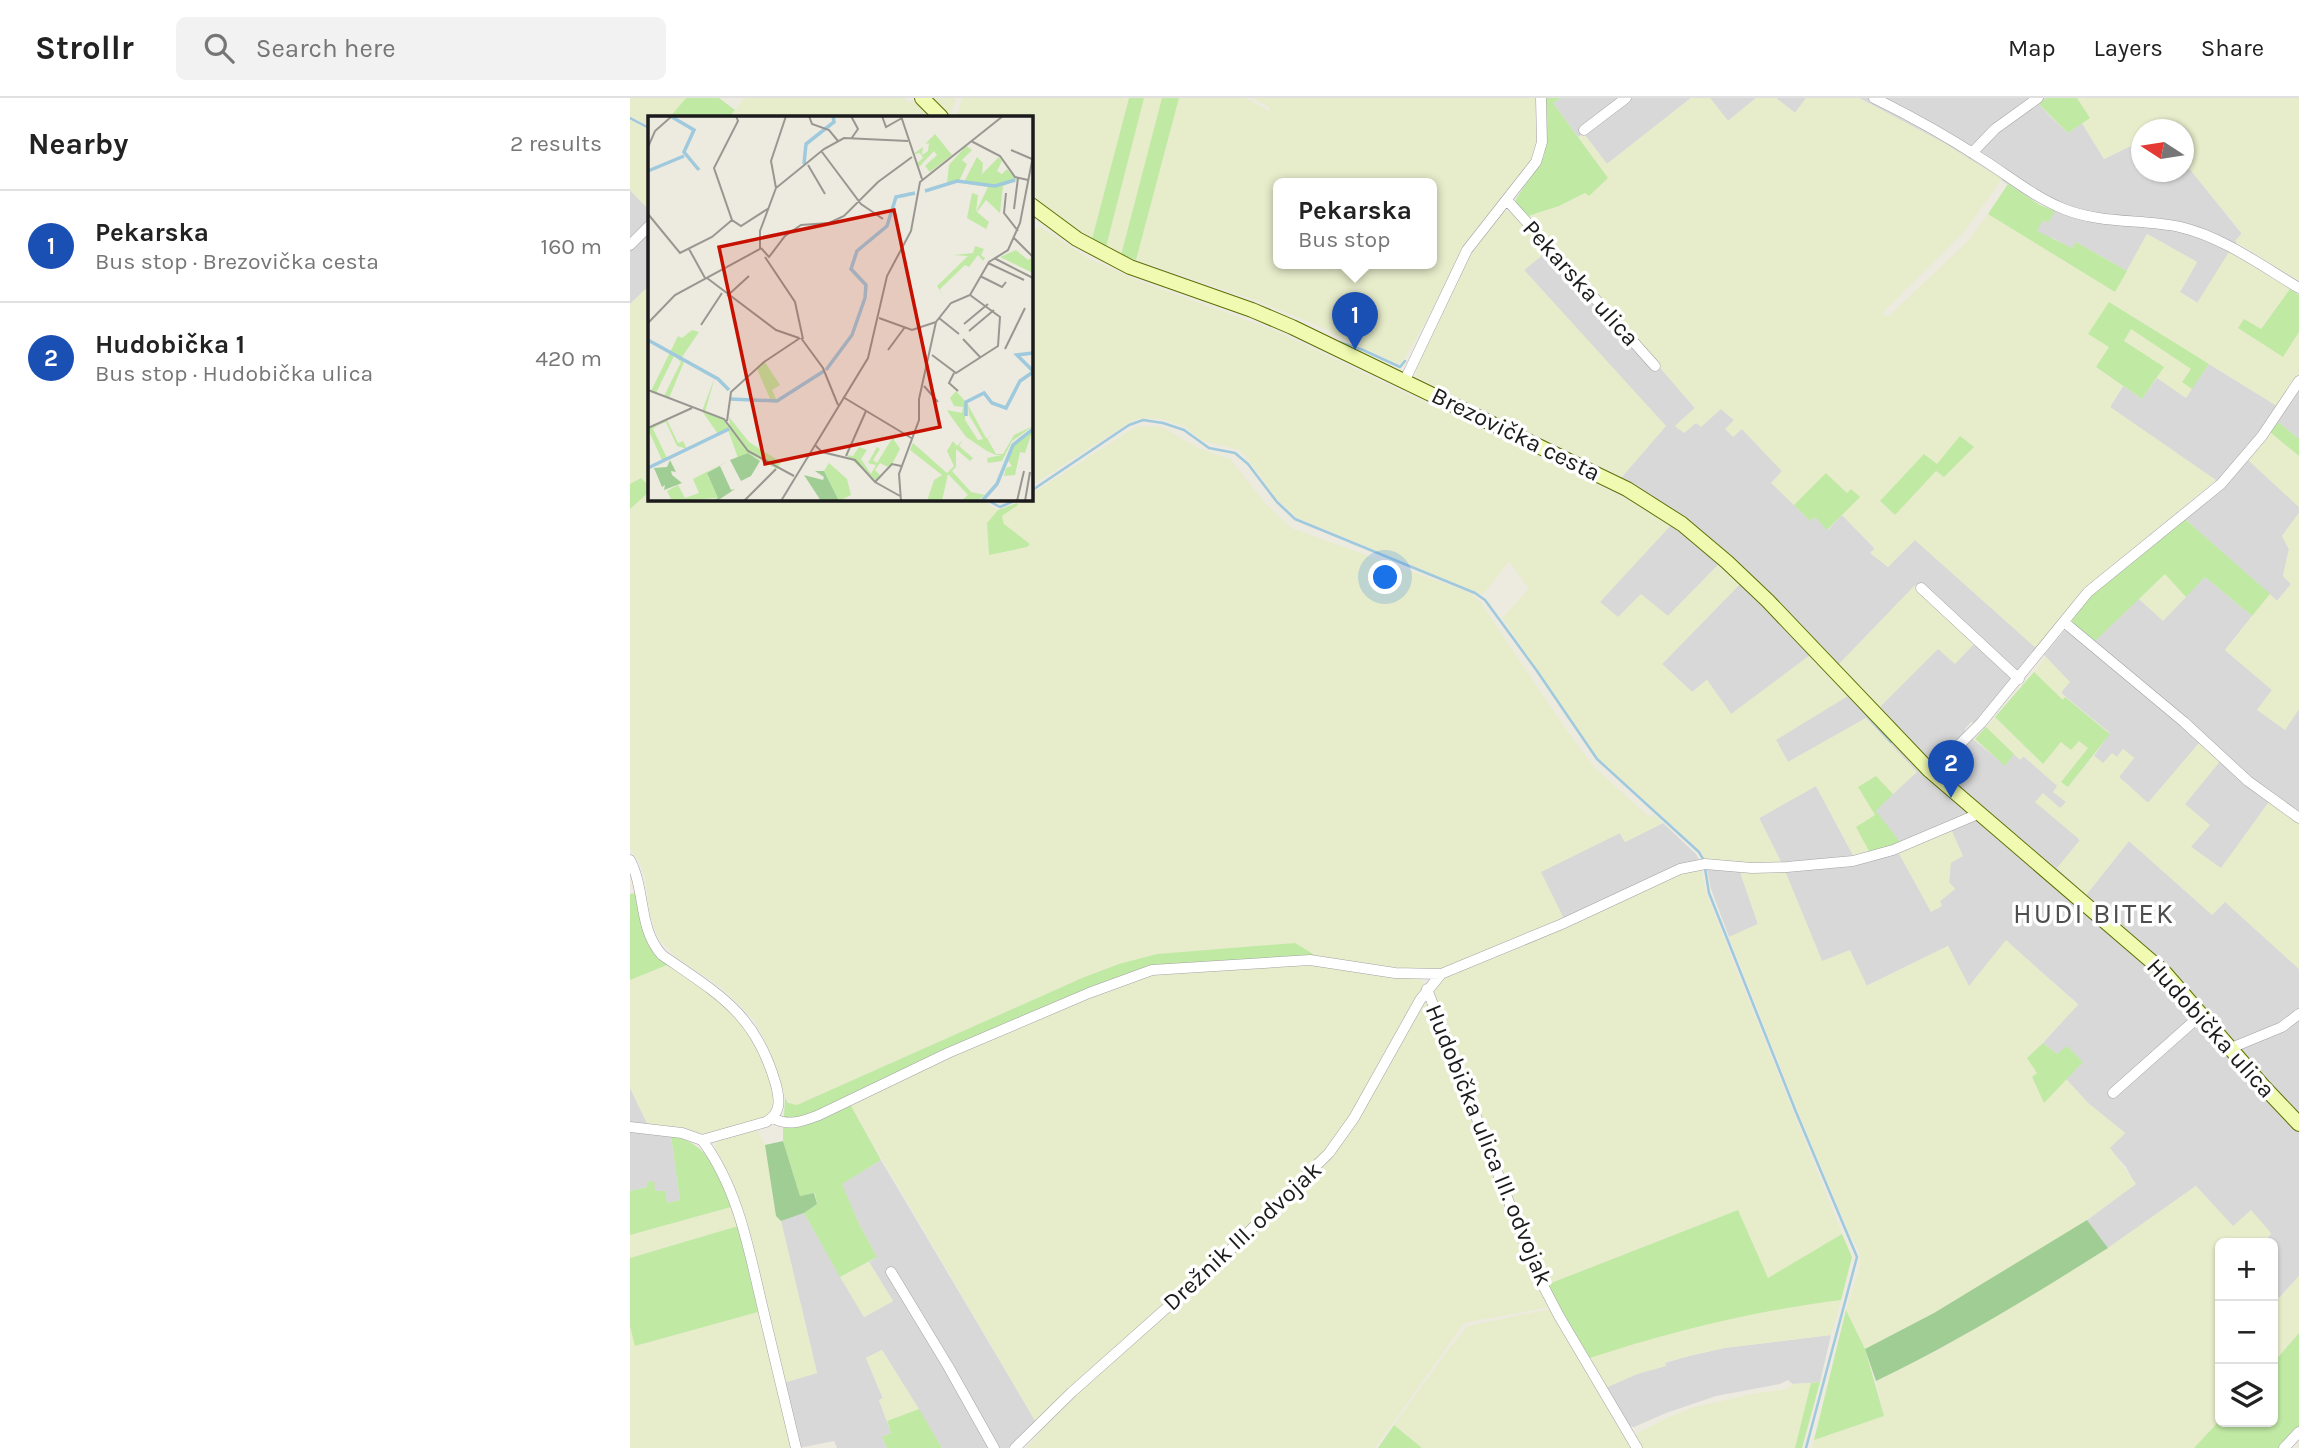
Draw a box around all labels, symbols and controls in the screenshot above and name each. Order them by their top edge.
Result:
search box [176,17,666,80]
text: Strollr [35,29,134,67]
icon: search [200,29,238,67]
text: Search here [256,33,396,64]
text: Map [2008,34,2056,62]
text: Layers [2094,34,2163,62]
text: Share [2201,34,2264,62]
inset map [648,116,1032,500]
north arrow [2131,119,2194,182]
text: Nearby [28,126,128,162]
text: 2 results [510,130,602,157]
popup [1273,178,1437,269]
text: Pekarska [1298,195,1412,226]
street label: Pekarska ulica [1517,214,1645,352]
text: Pekarska [95,217,209,248]
text: Bus stop [1298,226,1391,253]
text: 1 [47,233,55,260]
text: 160 m [541,233,602,260]
text: Bus stop · Brezovička cesta [95,248,379,275]
pin: 1 [1332,292,1378,350]
text: Hudobička 1 [95,329,245,360]
text: 2 [44,345,58,372]
text: 420 m [535,345,602,372]
text: Bus stop · Hudobička ulica [95,360,373,387]
street label: Brezovička cesta [1427,381,1605,487]
your location [1368,560,1402,594]
pin: 2 [1928,740,1974,798]
district label: HUDI BITEK [2013,897,2175,930]
street label: Hudobička ulica [2141,952,2281,1104]
street label: Hudobička ulica III. odvojak [1420,1000,1558,1290]
street label: Drežnik III. odvojak [1157,1156,1327,1316]
map controls [2215,1238,2278,1427]
button: + [2215,1238,2278,1301]
button: − [2215,1301,2278,1364]
button: layers [2215,1364,2278,1427]

